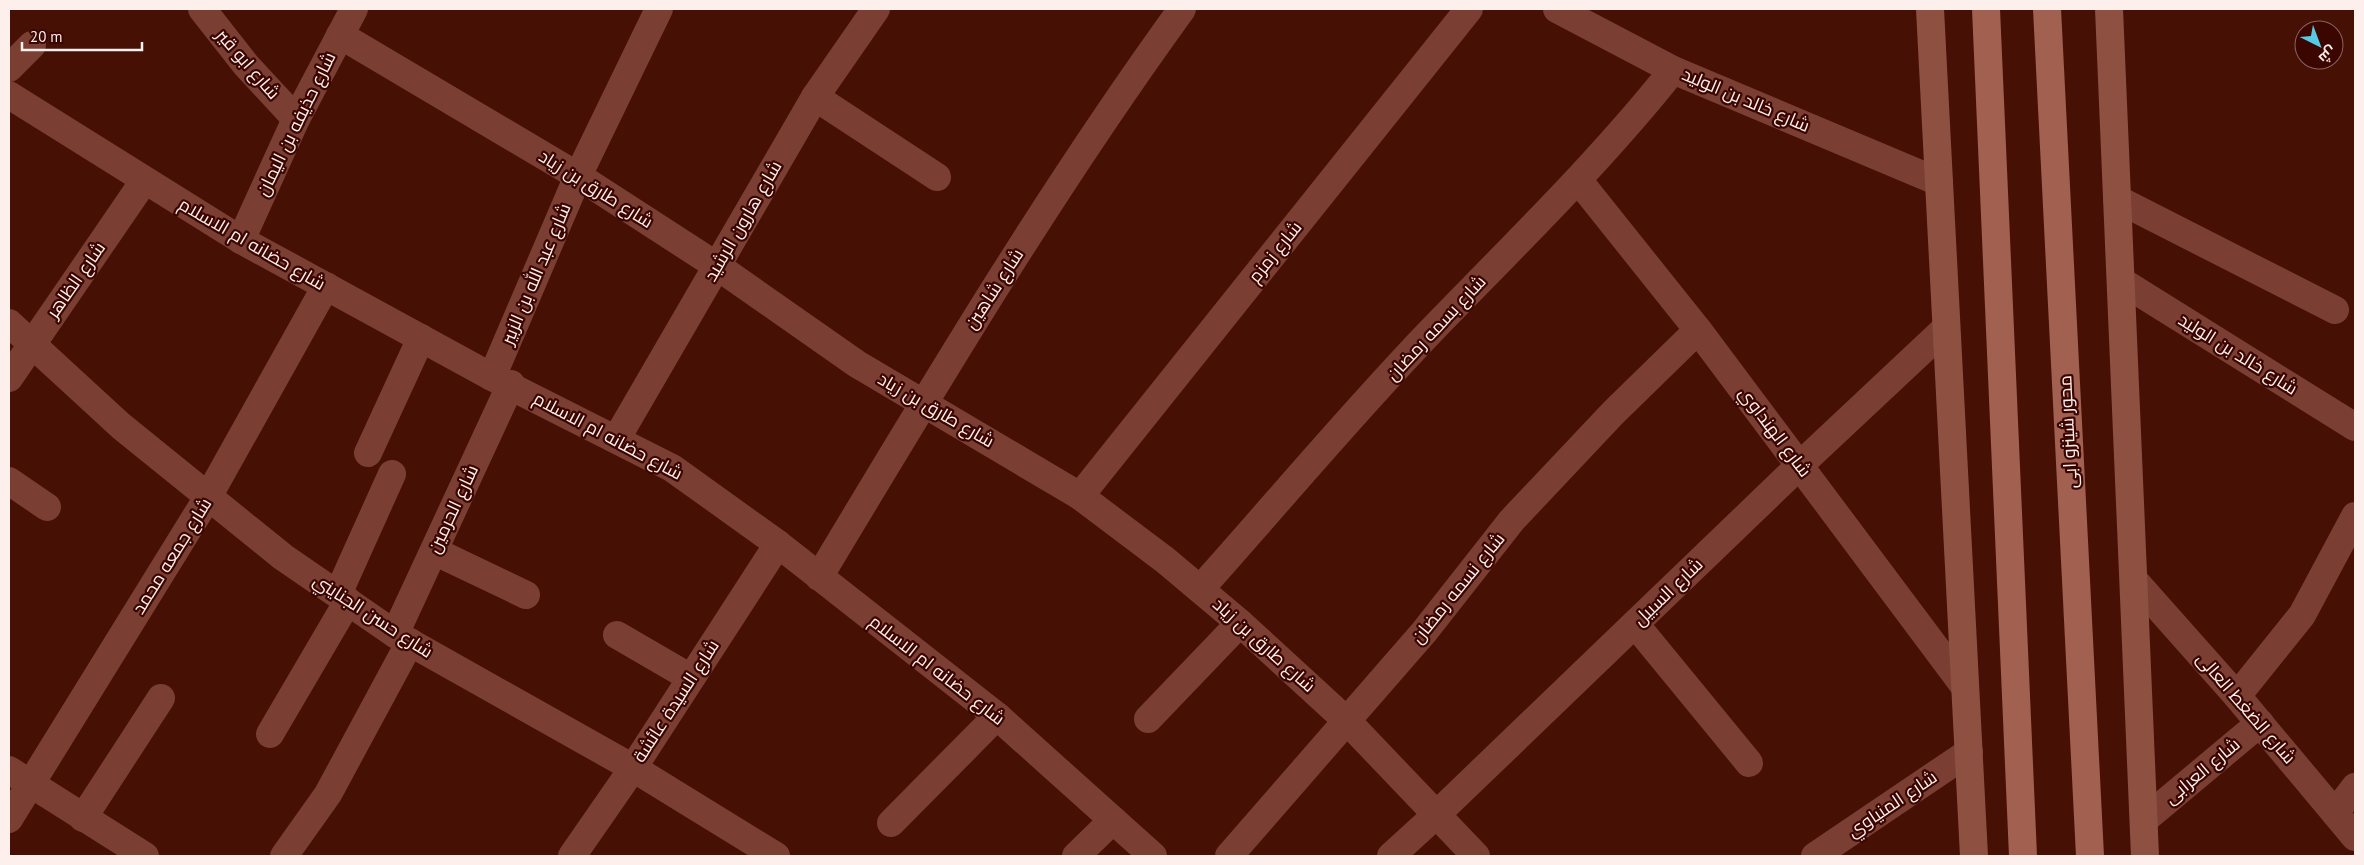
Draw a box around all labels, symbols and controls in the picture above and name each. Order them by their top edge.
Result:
scale bar [22,20,142,52]
north arrow [2294,20,2344,70]
street label: شارع ابو قير [210,23,285,104]
text: 20 m [30,27,63,46]
text: ش [2315,42,2340,67]
street label: شارع حذيفه بن اليمان [251,48,341,200]
street label: شارع خالد بن الوليد [1678,62,1814,138]
street label: شارع طارق بن زياد [534,144,658,234]
street label: شارع هارون الرشيد [699,156,787,286]
street label: شارع حضانه ام الاسلام [174,192,330,296]
street label: شارع عبد الله بن الزبير [495,200,577,349]
street label: شارع زمزم [1243,216,1307,288]
street label: شارع الظاهر [40,237,111,324]
street label: شارع شاهين [959,244,1029,334]
street label: شارع بسمه رمضان [1381,270,1491,386]
street label: شارع خالد بن الوليد [2174,308,2302,400]
street label: شارع طارق بن زياد [873,367,999,453]
street label: محور شينزو ابى [2053,375,2082,489]
street label: شارع الهنداوي [1732,382,1817,483]
street label: شارع حضانه ام الاسلام [529,386,687,486]
street label: شارع الحرمين [422,461,484,557]
street label: شارع جمعه محمد [127,493,217,619]
street label: شارع نسمه رمضان [1406,527,1510,649]
street label: شارع السبيل [1628,553,1708,631]
street label: شارع حسن الجنايني [307,568,438,665]
street label: شارع طارق بن زياد [1207,592,1321,698]
street label: شارع حضانه ام الاسلام [864,609,1010,731]
street label: شارع السيدة عائشة [627,635,725,767]
street label: شارع الضغط العالى [2191,647,2301,769]
street label: شارع العرابى [2159,732,2245,810]
street label: شارع المنياوي [1842,765,1943,845]

